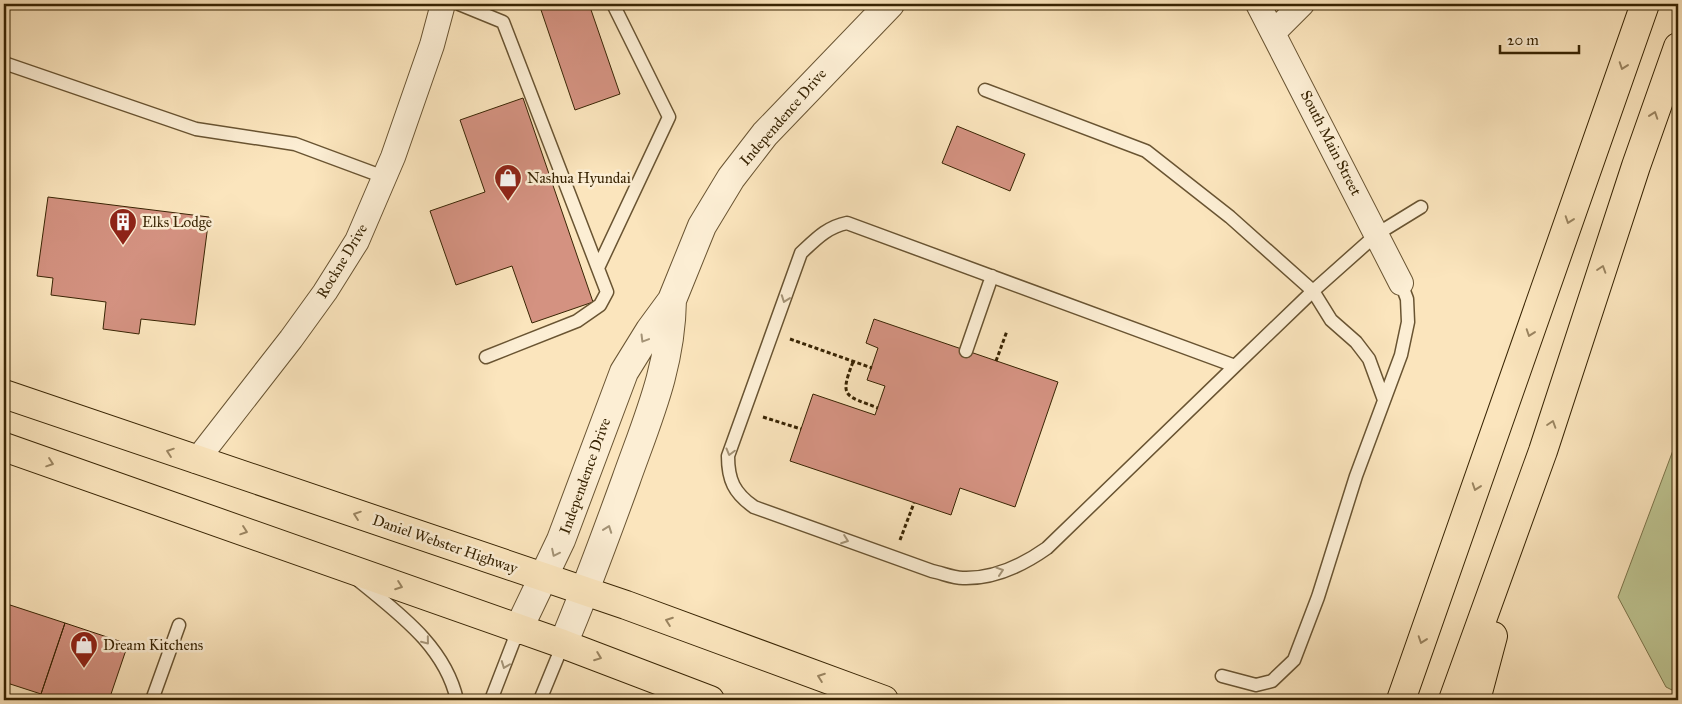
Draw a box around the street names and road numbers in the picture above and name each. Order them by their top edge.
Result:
street label: Independence Drive [736,65,830,169]
street label: South Main Street [1297,87,1366,199]
street label: Rockne Drive [313,221,371,301]
street label: Independence Drive [556,415,614,537]
street label: Daniel Webster Highway [370,511,521,578]

